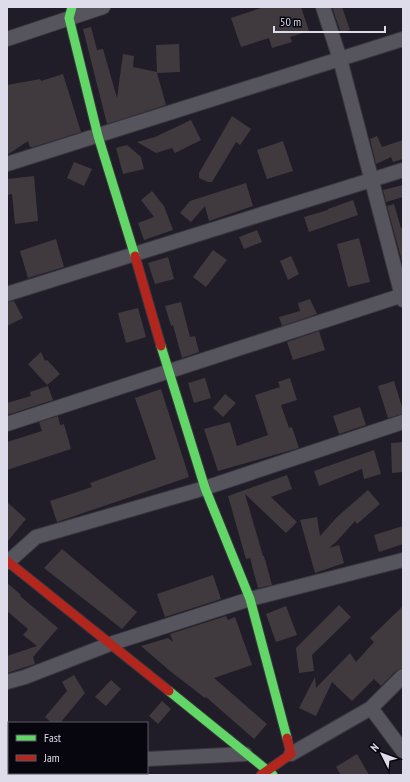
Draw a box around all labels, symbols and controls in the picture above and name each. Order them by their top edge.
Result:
scale bar [274,8,385,34]
text: 50 m [280,14,301,29]
legend [8,722,148,774]
text: Fast [44,730,62,745]
north arrow [362,734,402,774]
text: N [367,740,382,754]
text: Jam [43,750,60,765]

